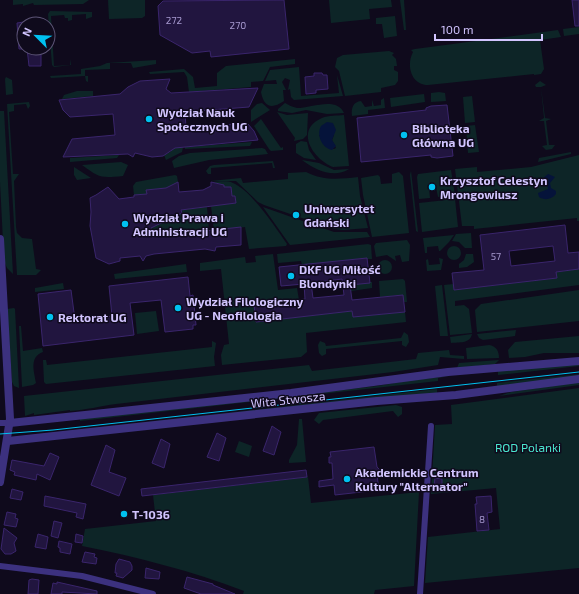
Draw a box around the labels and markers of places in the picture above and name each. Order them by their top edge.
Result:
place label: Wydział Nauk Społecznych UG [157,105,248,134]
marker: Wydział Nauk Społecznych UG [144,114,154,124]
place label: Biblioteka Główna UG [412,121,474,149]
marker: Biblioteka Główna UG [399,130,409,140]
place label: Krzysztof Celestyn Mrongowiusz [440,173,548,201]
marker: Krzysztof Celestyn Mrongowiusz [427,182,437,192]
place label: Uniwersytet Gdański [304,201,375,229]
place label: Wydział Prawa i Administracji UG [133,210,227,239]
marker: Uniwersytet Gdański [291,210,301,220]
marker: Wydział Prawa i Administracji UG [120,219,130,229]
place label: DKF UG Miłość Blondynki [299,262,381,291]
marker: DKF UG Miłość Blondynki [286,271,296,281]
place label: Wydział Filologiczny UG - Neofilologia [186,294,304,322]
marker: Wydział Filologiczny UG - Neofilologia [173,303,183,313]
place label: Rektorat UG [58,310,127,324]
marker: Rektorat UG [45,312,55,322]
place label: Akademickie Centrum Kultury "Alternator" [355,465,478,494]
marker: Akademickie Centrum Kultury "Alternator" [342,474,352,484]
place label: T-1036 [132,507,170,521]
marker: T-1036 [119,509,129,519]

